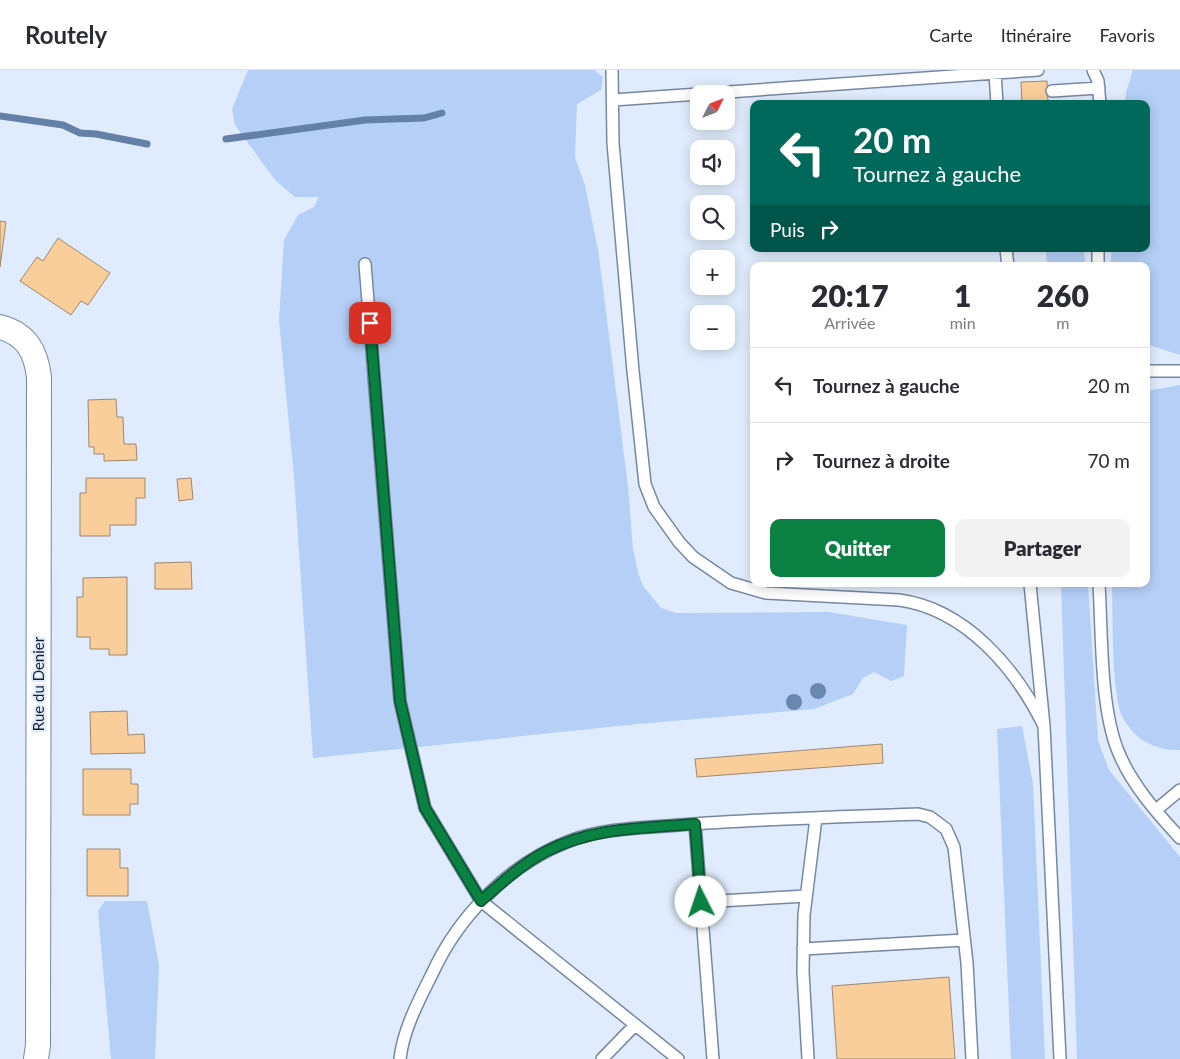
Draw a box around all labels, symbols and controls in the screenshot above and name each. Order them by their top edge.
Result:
text: Routely [25,20,107,49]
text: Carte [929,24,973,46]
text: Itinéraire [1001,24,1071,46]
text: Favoris [1099,24,1155,46]
north arrow [690,85,735,130]
map controls [690,85,735,350]
text: 20 m [853,118,931,160]
icon: left [770,120,835,185]
button: sound [690,140,735,185]
text: Tournez à gauche [853,160,1021,187]
button: search [690,195,735,240]
icon: right [815,215,843,243]
text: Puis [770,218,805,241]
button: + [690,250,735,295]
text: 20:17 [811,277,889,313]
text: 1 [954,277,971,313]
text: 260 [1037,277,1089,313]
pin [349,302,391,344]
button: − [690,305,735,350]
icon: arrive [356,309,384,337]
text: Arrivée [824,313,875,332]
text: min [950,313,976,332]
text: m [1056,313,1069,332]
icon: left [770,371,798,399]
text: Tournez à gauche [813,374,960,397]
text: 20 m [1087,374,1130,397]
icon: right [770,446,798,474]
text: Tournez à droite [813,449,950,472]
text: 70 m [1087,449,1130,472]
button: Quitter [770,519,945,577]
button: Partager [955,519,1130,577]
street label: Rue du Denier [29,636,47,731]
position arrow [674,875,726,927]

